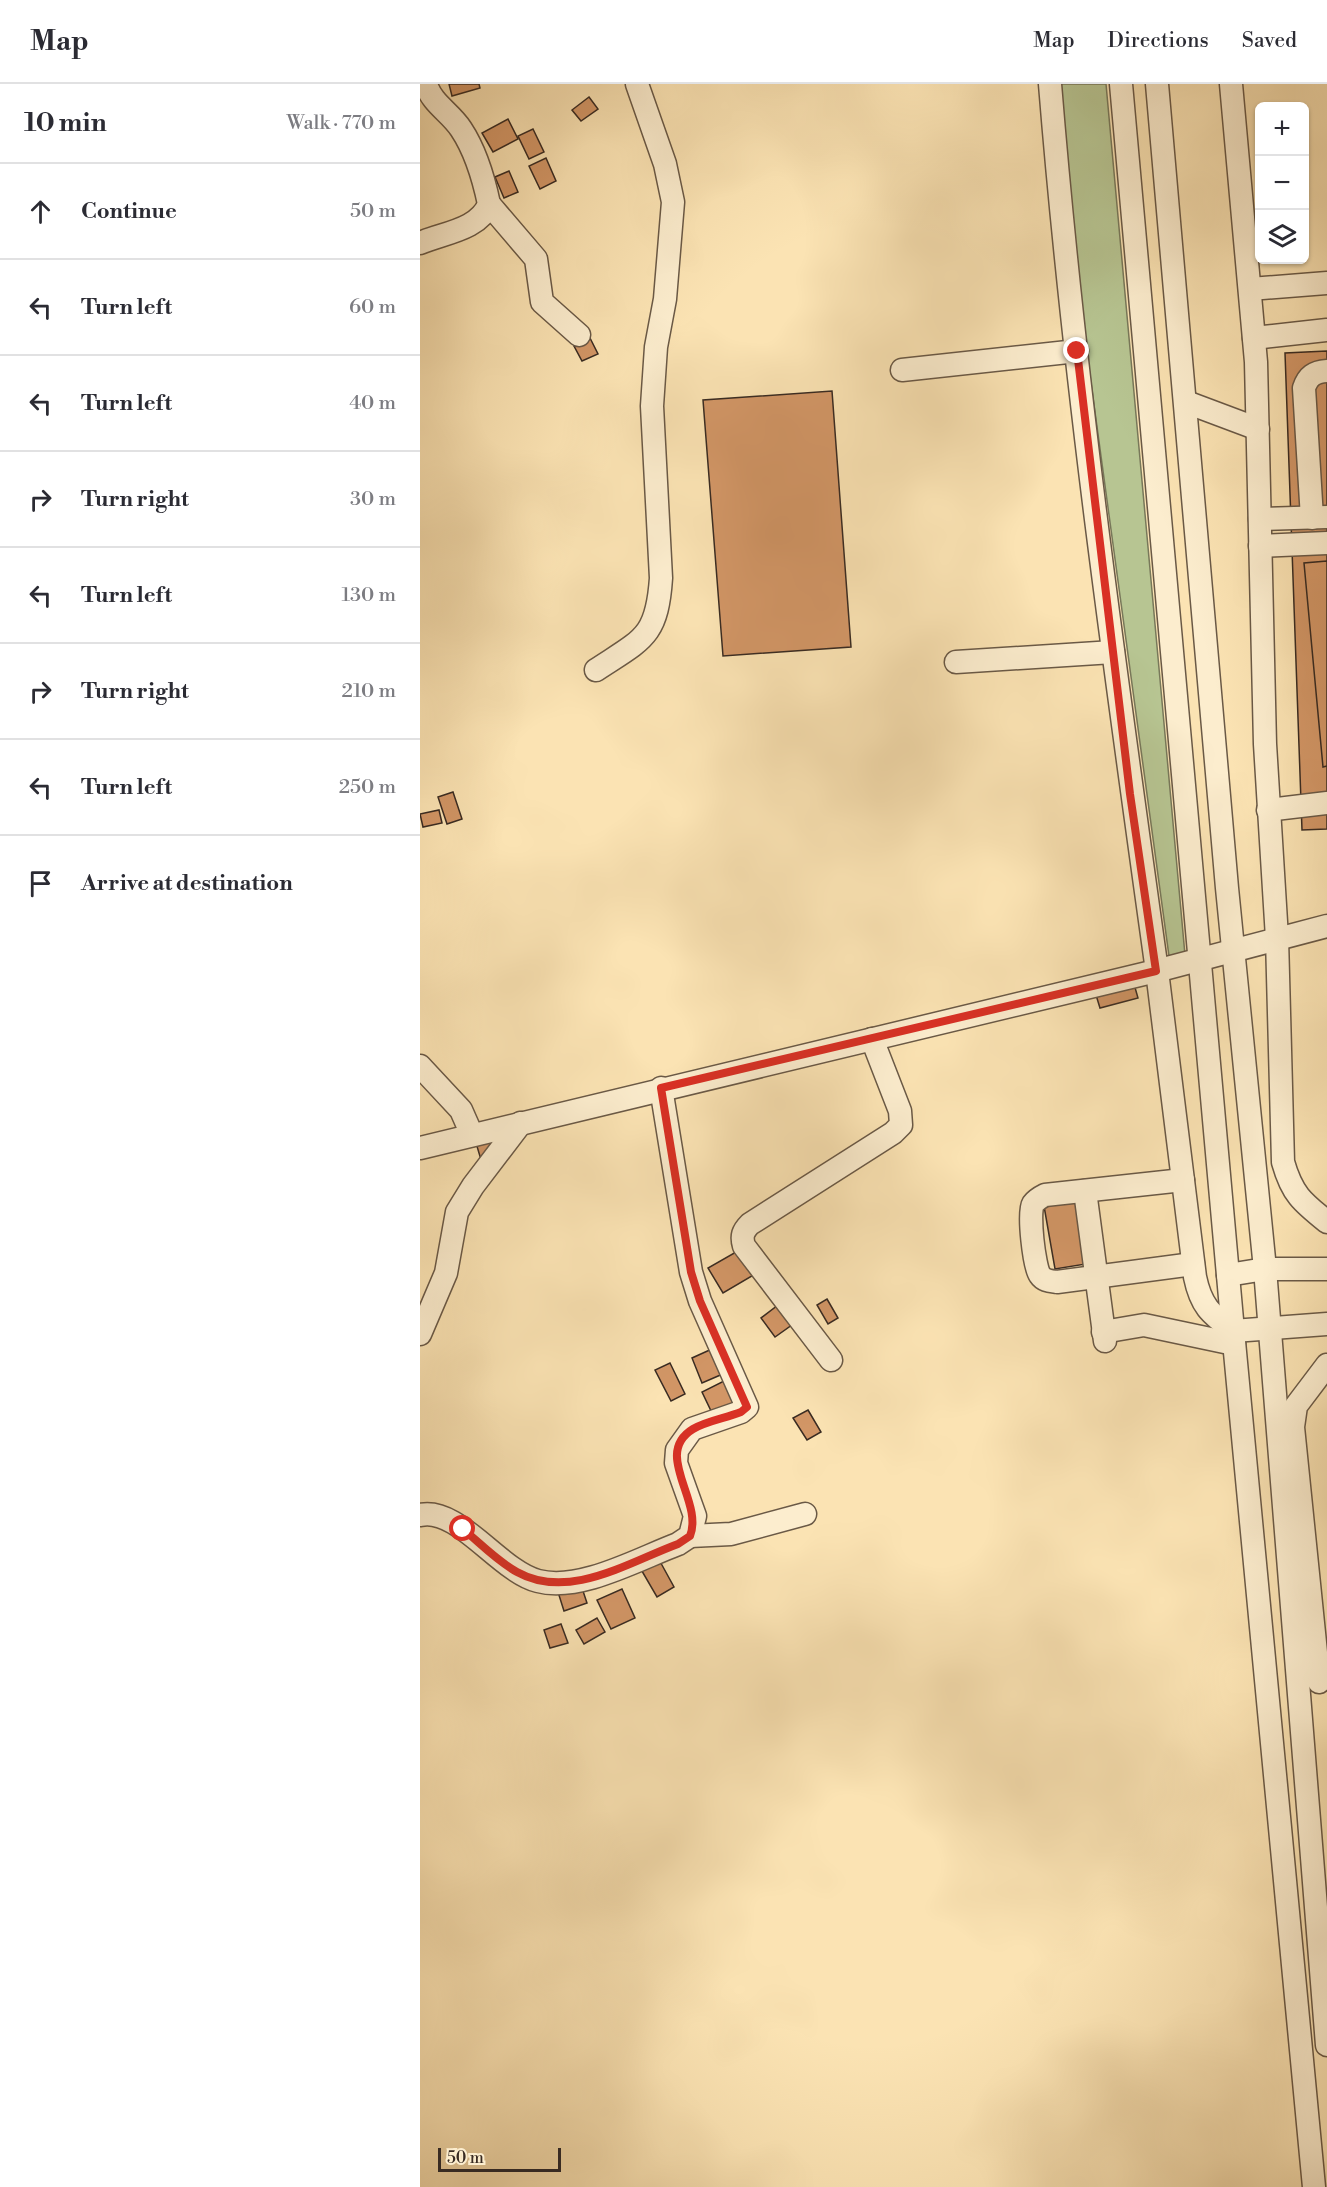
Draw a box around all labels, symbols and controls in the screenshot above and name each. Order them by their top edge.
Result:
text: Map [30,24,89,59]
text: Map [1033,28,1075,54]
text: Directions [1108,28,1209,54]
text: Saved [1242,28,1297,54]
map controls [1255,102,1309,264]
button: + [1255,102,1309,156]
text: 10 min [24,107,107,139]
text: Walk · 770 m [287,111,396,136]
button: − [1255,156,1309,210]
icon: ahead [24,195,57,228]
text: Continue [81,198,177,225]
text: 50 m [350,199,396,224]
button: layers [1255,210,1309,264]
icon: left [24,291,57,324]
text: Turn left [81,294,172,321]
text: 60 m [349,295,396,320]
route end [1063,337,1089,363]
icon: left [24,387,57,420]
text: Turn left [81,390,172,417]
text: 40 m [349,391,396,416]
icon: right [24,483,57,516]
text: Turn right [81,486,189,513]
text: 30 m [350,487,396,512]
icon: left [24,579,57,612]
text: Turn left [81,582,172,609]
text: 130 m [341,583,396,608]
icon: right [24,675,57,708]
text: Turn right [81,678,189,705]
text: 210 m [341,679,396,704]
icon: left [24,771,57,804]
text: Turn left [81,774,172,801]
text: 250 m [339,775,396,800]
icon: arrive [24,867,57,900]
text: Arrive at destination [81,870,293,897]
route start [449,1515,475,1541]
scale bar [438,2145,561,2172]
text: 50 m [447,2148,484,2168]

